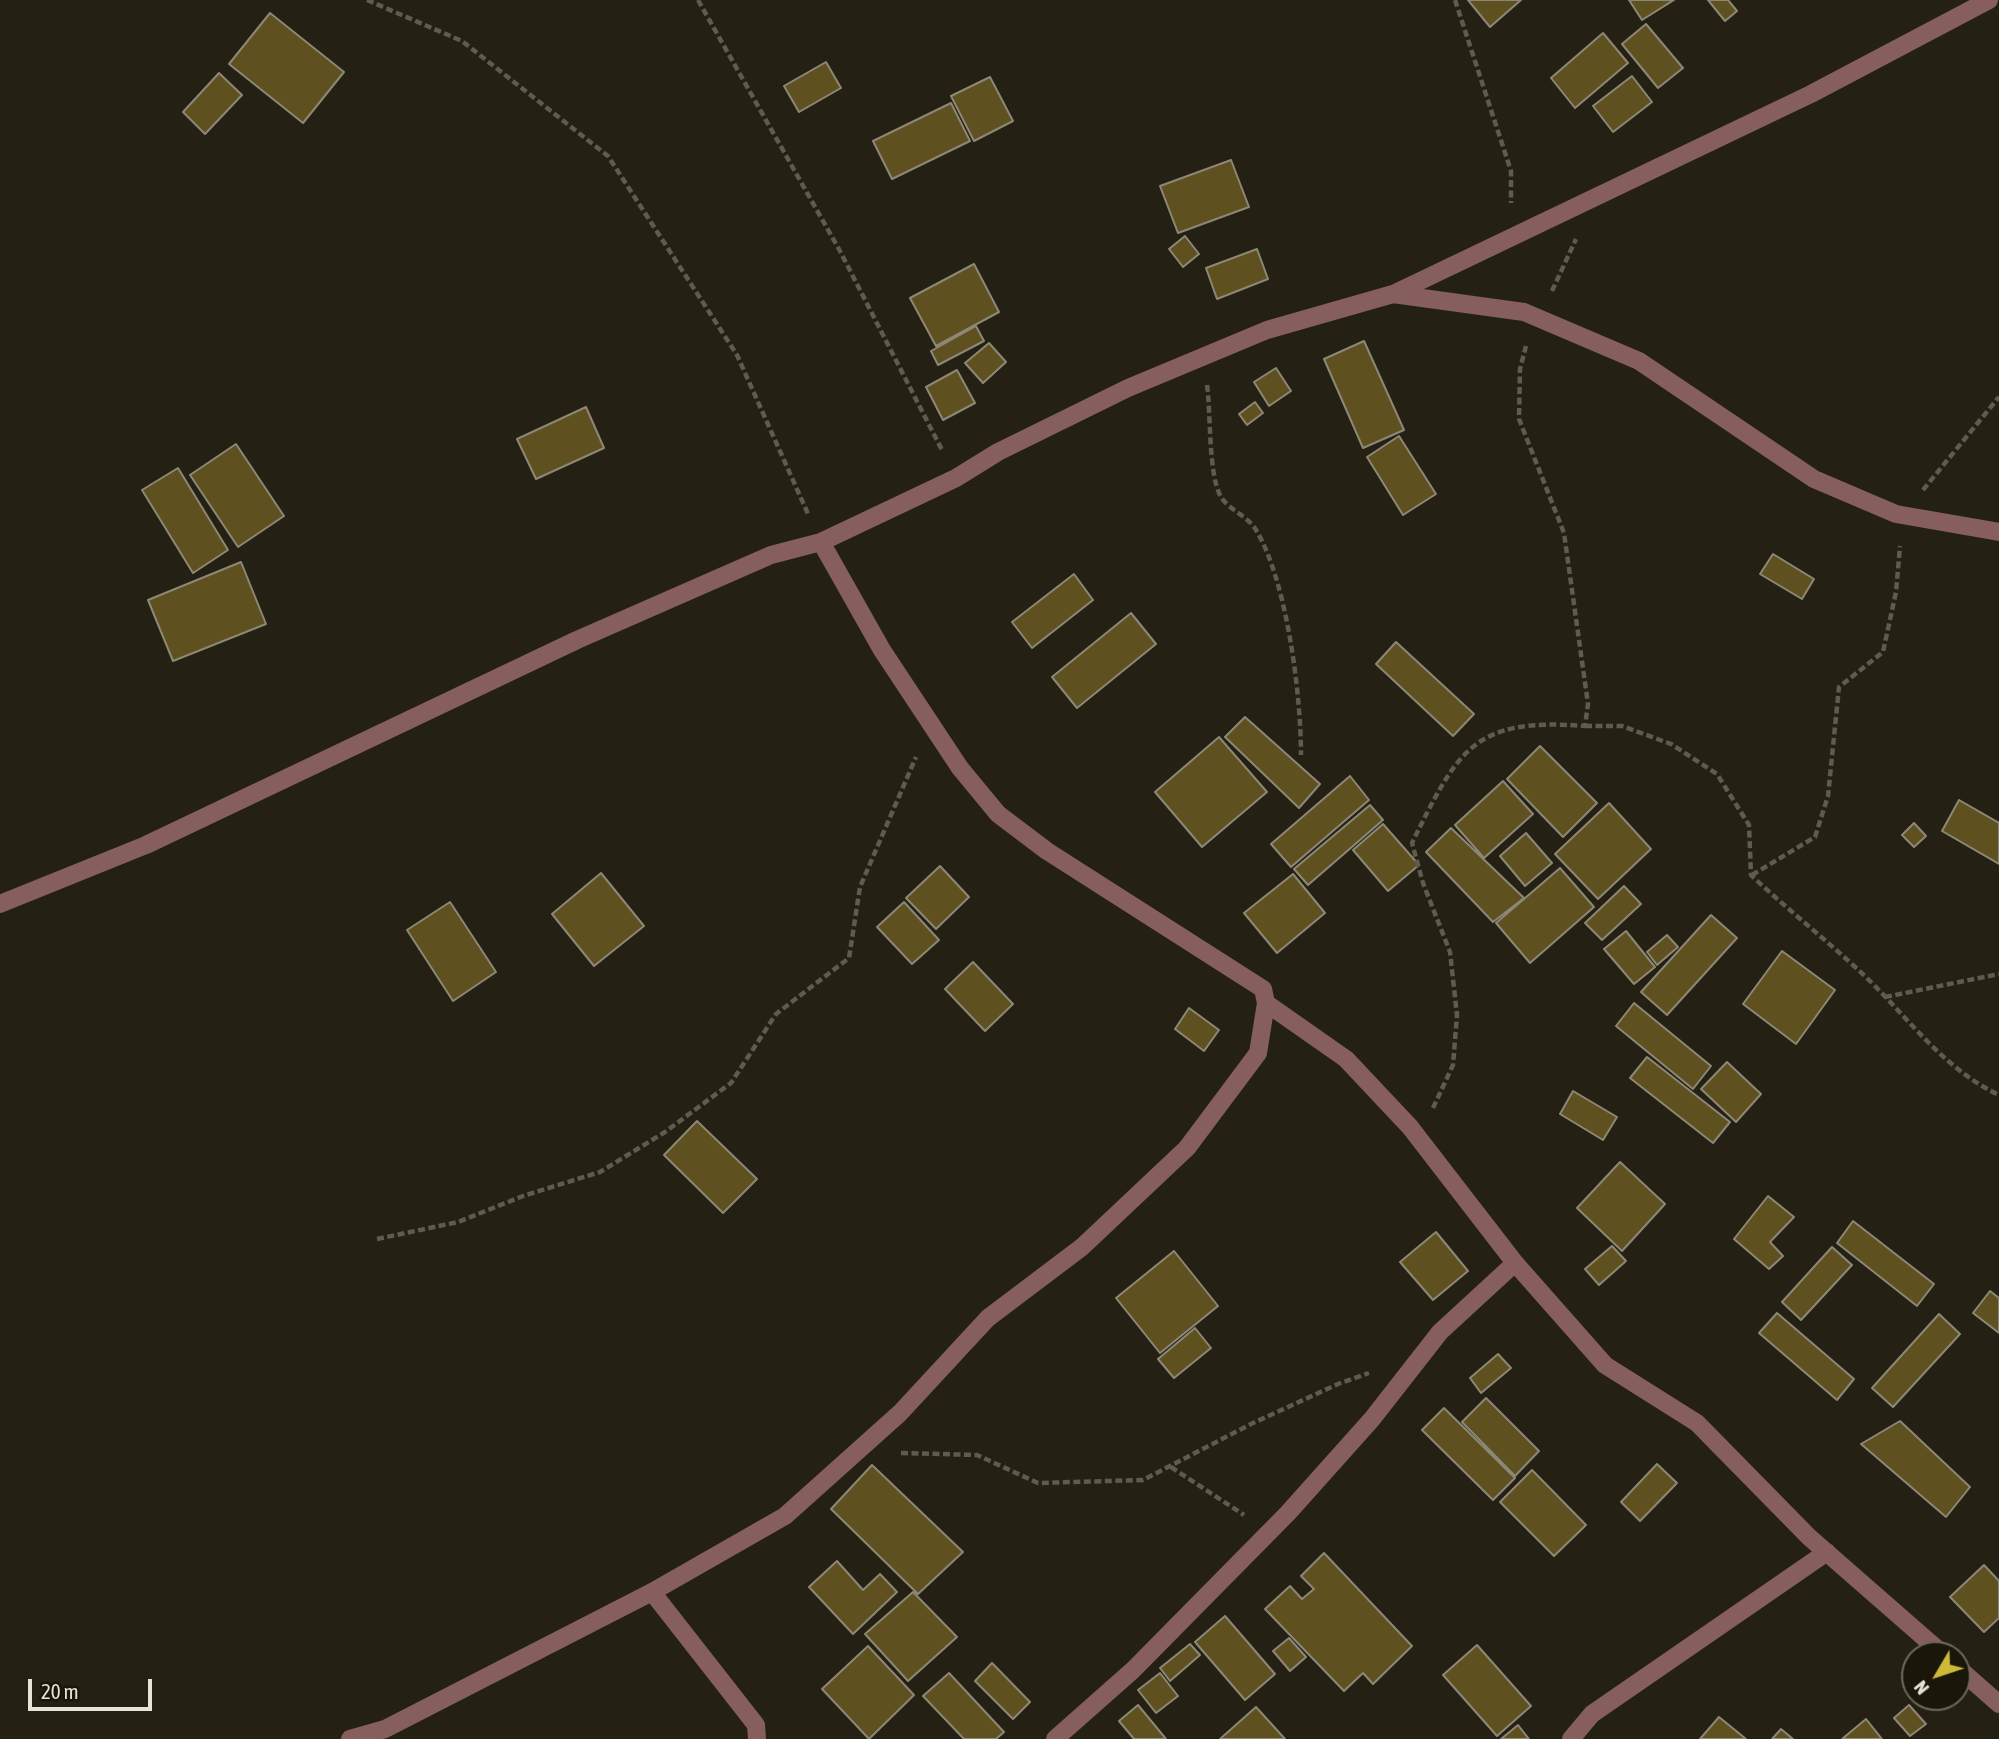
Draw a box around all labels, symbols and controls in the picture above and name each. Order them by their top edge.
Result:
north arrow [1901,1641,1971,1711]
scale bar [32,1666,156,1710]
text: N [1909,1677,1933,1699]
text: 20 m [41,1679,79,1703]

